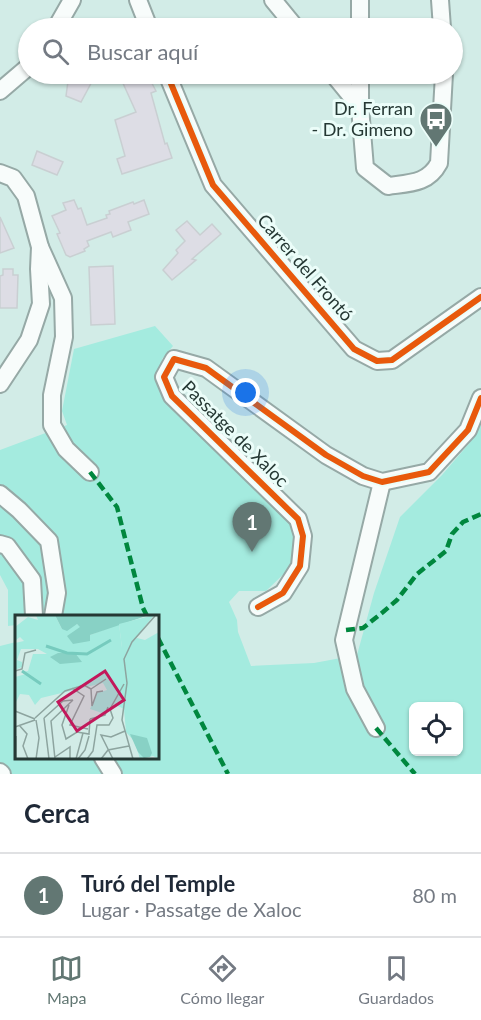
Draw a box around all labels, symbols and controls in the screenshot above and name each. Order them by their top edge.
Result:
search box [18,18,463,84]
icon: search [39,35,72,68]
text: Buscar aquí [87,38,198,65]
place label: Dr. Ferran - Dr. Gimeno [312,97,413,140]
bus stop icon: Dr. Ferran - Dr. Gimeno [418,101,454,148]
street label: Carrer del Frontó [253,209,358,325]
street label: Passatge de Xaloc [178,376,294,491]
your location [231,378,260,407]
pin: 1 [232,502,272,552]
inset map [15,615,159,759]
map controls [409,702,463,756]
button: locate [409,702,463,756]
text: Cerca [24,797,90,829]
text: Turó del Temple [81,870,235,897]
text: 1 [38,883,49,907]
text: 80 m [412,883,457,907]
text: Lugar · Passatge de Xaloc [81,897,302,921]
tab: Mapa [47,952,86,1007]
tab: Cómo llegar [180,952,264,1007]
tab: Guardados [358,952,434,1007]

